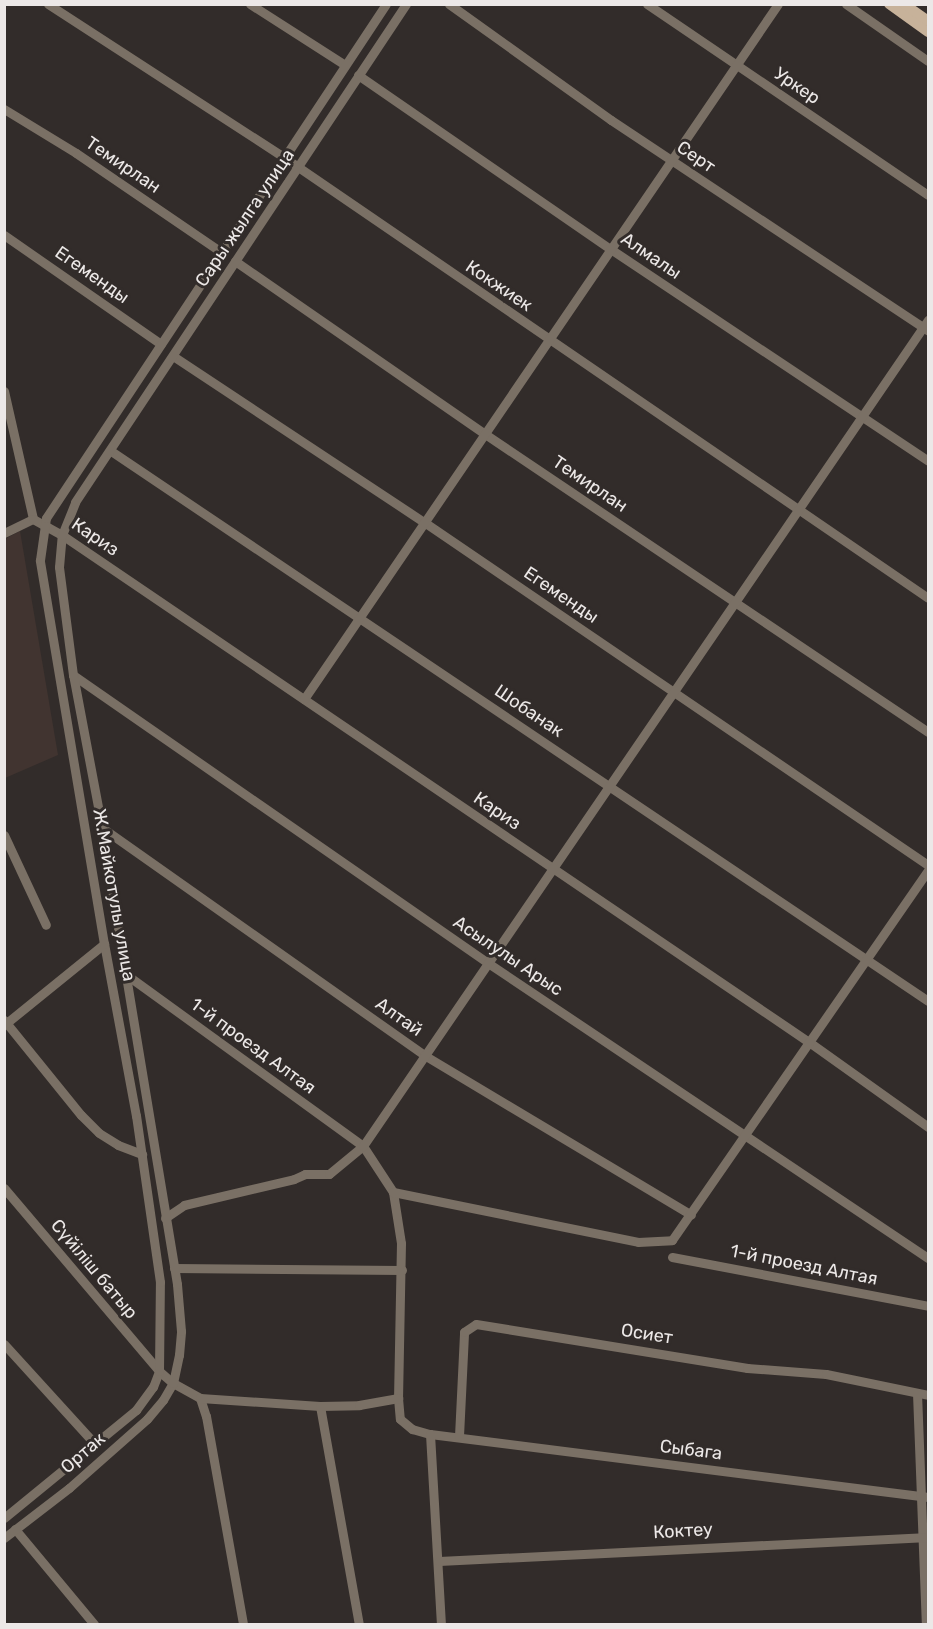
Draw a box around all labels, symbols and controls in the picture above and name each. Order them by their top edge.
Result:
street label: Уркер [770,63,824,109]
street label: Темирлан [81,132,165,198]
street label: Серт [673,136,719,178]
street label: Сары жылга улица [191,145,299,291]
street label: Алмалы [617,228,685,284]
street label: Егеменды [51,242,133,308]
street label: Кокжиек [461,256,537,316]
street label: Темирлан [548,451,632,517]
street label: Кариз [67,513,123,561]
street label: Егеменды [520,562,602,628]
street label: Шобанак [490,680,568,742]
street label: Кариз [469,787,525,835]
street label: Ж.Майкотулы улица [88,807,140,983]
street label: Асылулы Арыс [449,911,567,1001]
street label: 1-й проезд Алтая [186,993,320,1099]
street label: Алтай [371,993,427,1041]
street label: Сүйіліш батыр [46,1215,142,1323]
street label: 1-й проезд Алтая [729,1240,879,1290]
street label: Осиет [619,1319,675,1349]
street label: Ортак [56,1428,110,1478]
street label: Сыбага [659,1435,723,1465]
street label: Коктеу [653,1519,713,1543]

